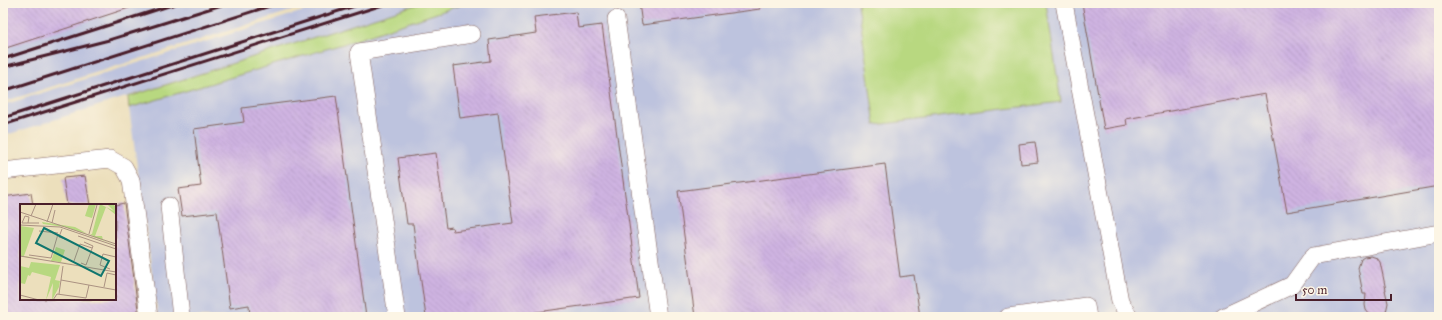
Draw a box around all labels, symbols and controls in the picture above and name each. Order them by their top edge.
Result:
inset map [20,204,116,300]
scale bar [1296,276,1391,302]
text: 50 m [1302,283,1327,297]

